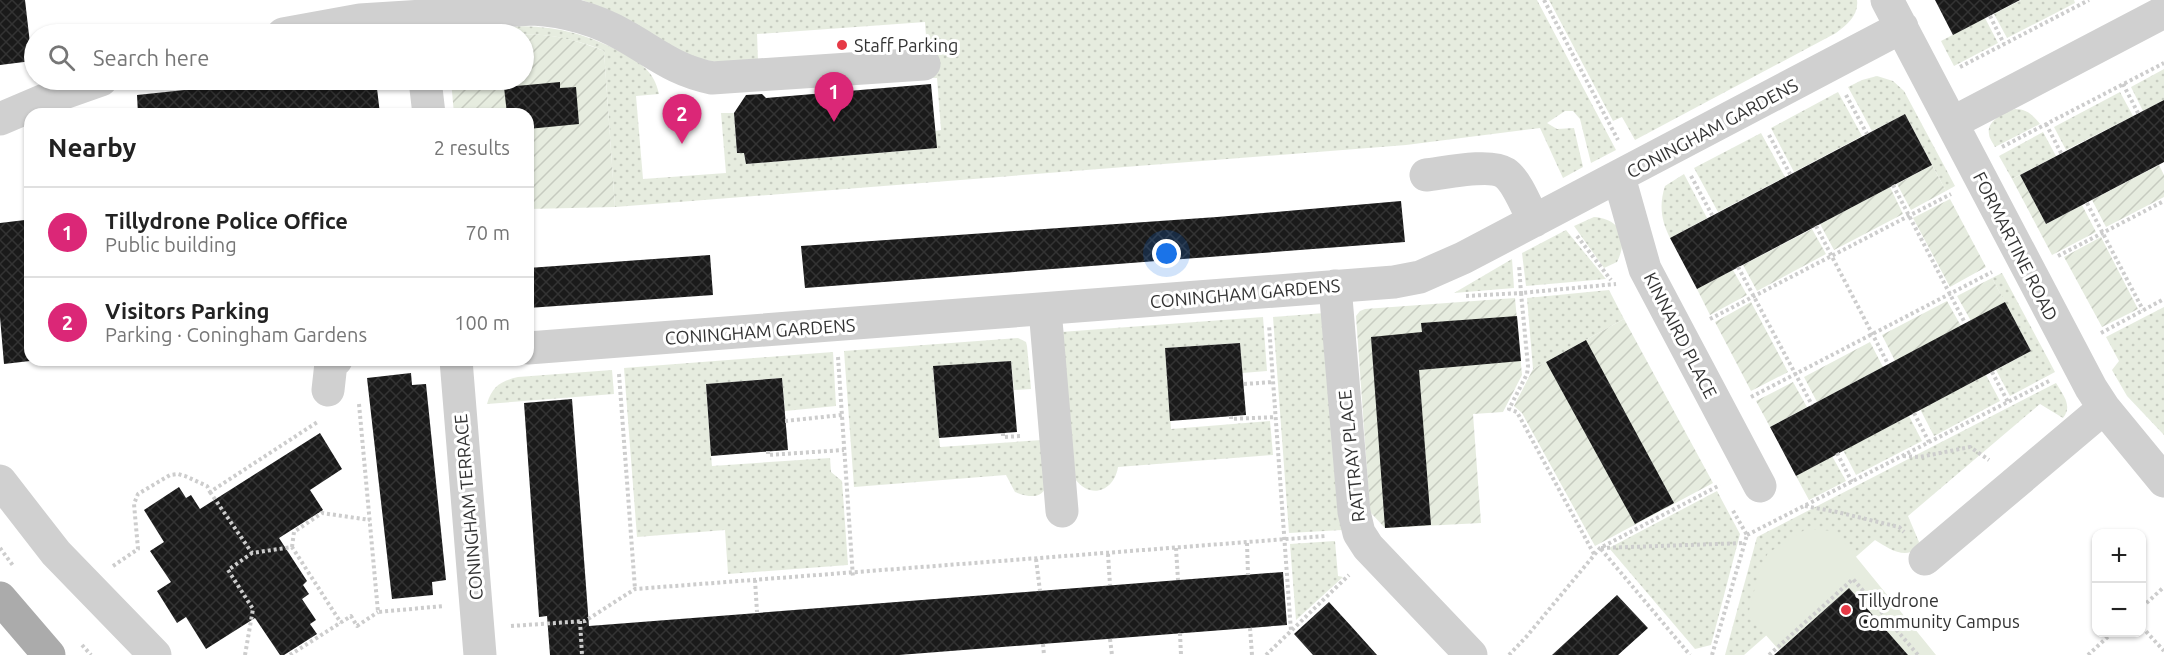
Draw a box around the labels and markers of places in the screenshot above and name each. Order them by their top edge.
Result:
place label: Staff Parking [854,35,958,55]
marker: Staff Parking [835,38,849,52]
pin: 1 [814,72,854,122]
pin: 2 [662,94,702,144]
place label: Tillydrone Community Campus [1858,590,2020,631]
marker: Tillydrone Community Campus [1839,603,1853,617]

